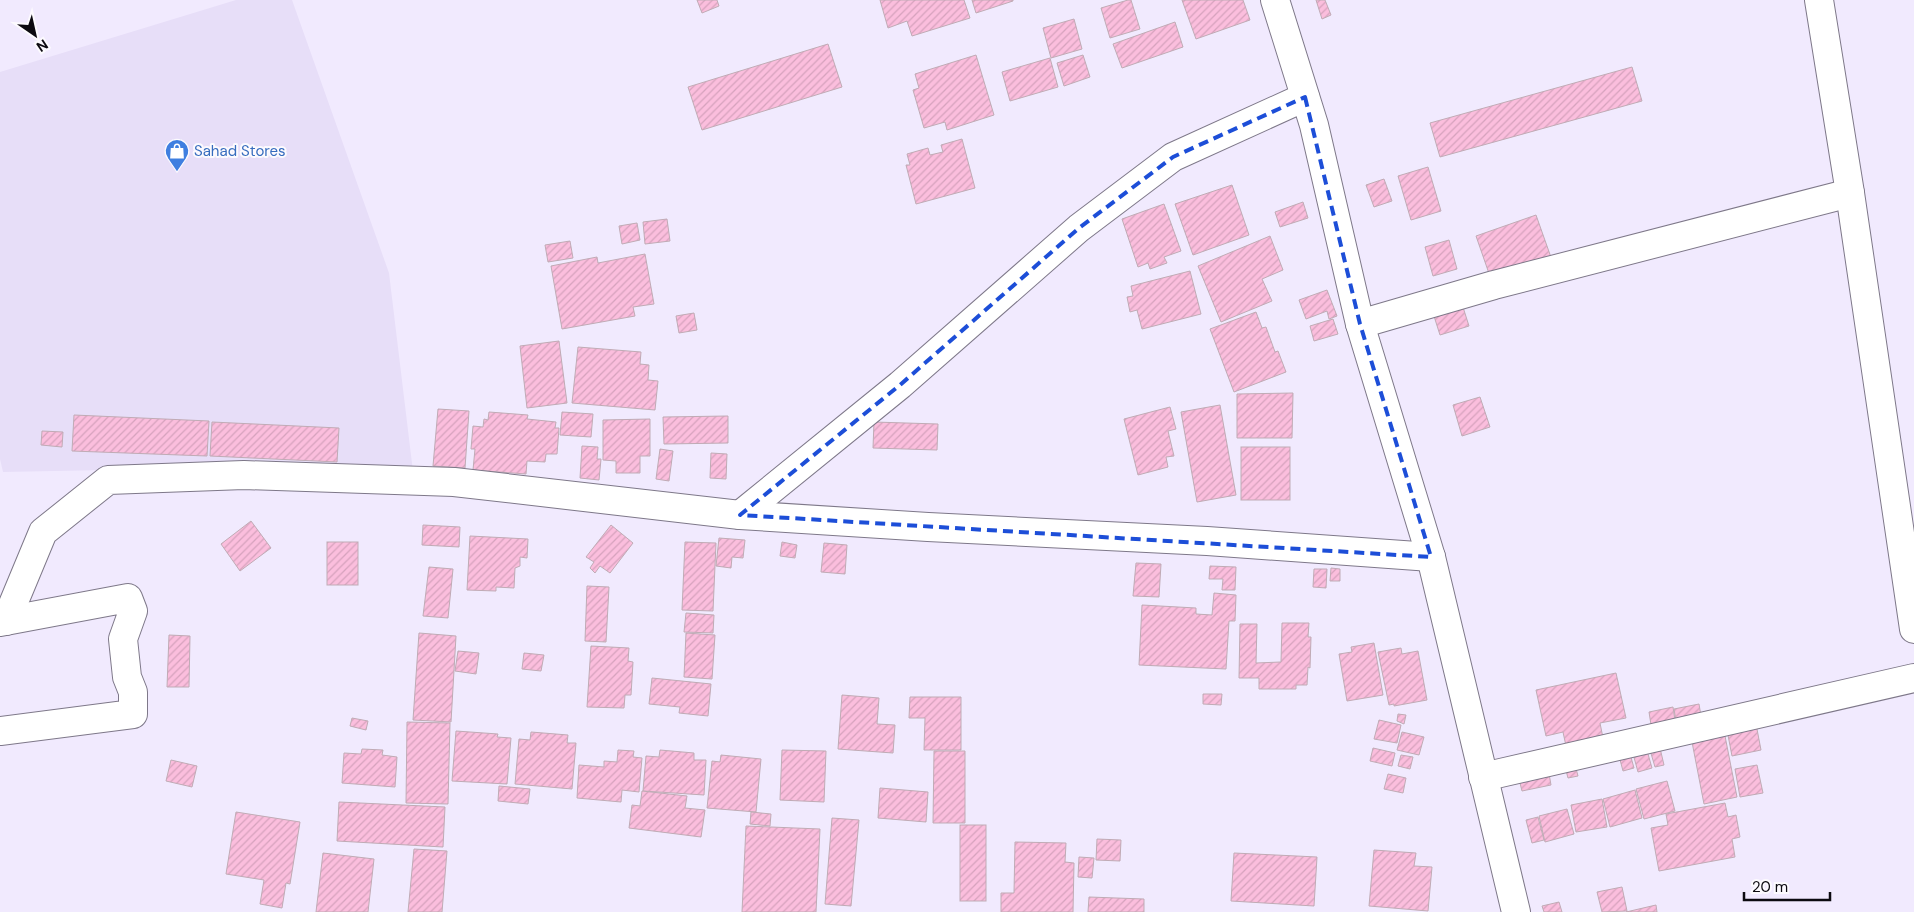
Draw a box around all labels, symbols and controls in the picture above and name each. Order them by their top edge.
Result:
north arrow [10,10,60,60]
text: N [33,35,52,56]
shop icon: Sahad Stores [164,138,190,172]
place label: Sahad Stores [194,141,286,161]
scale bar [1744,870,1830,902]
text: 20 m [1752,877,1788,897]

